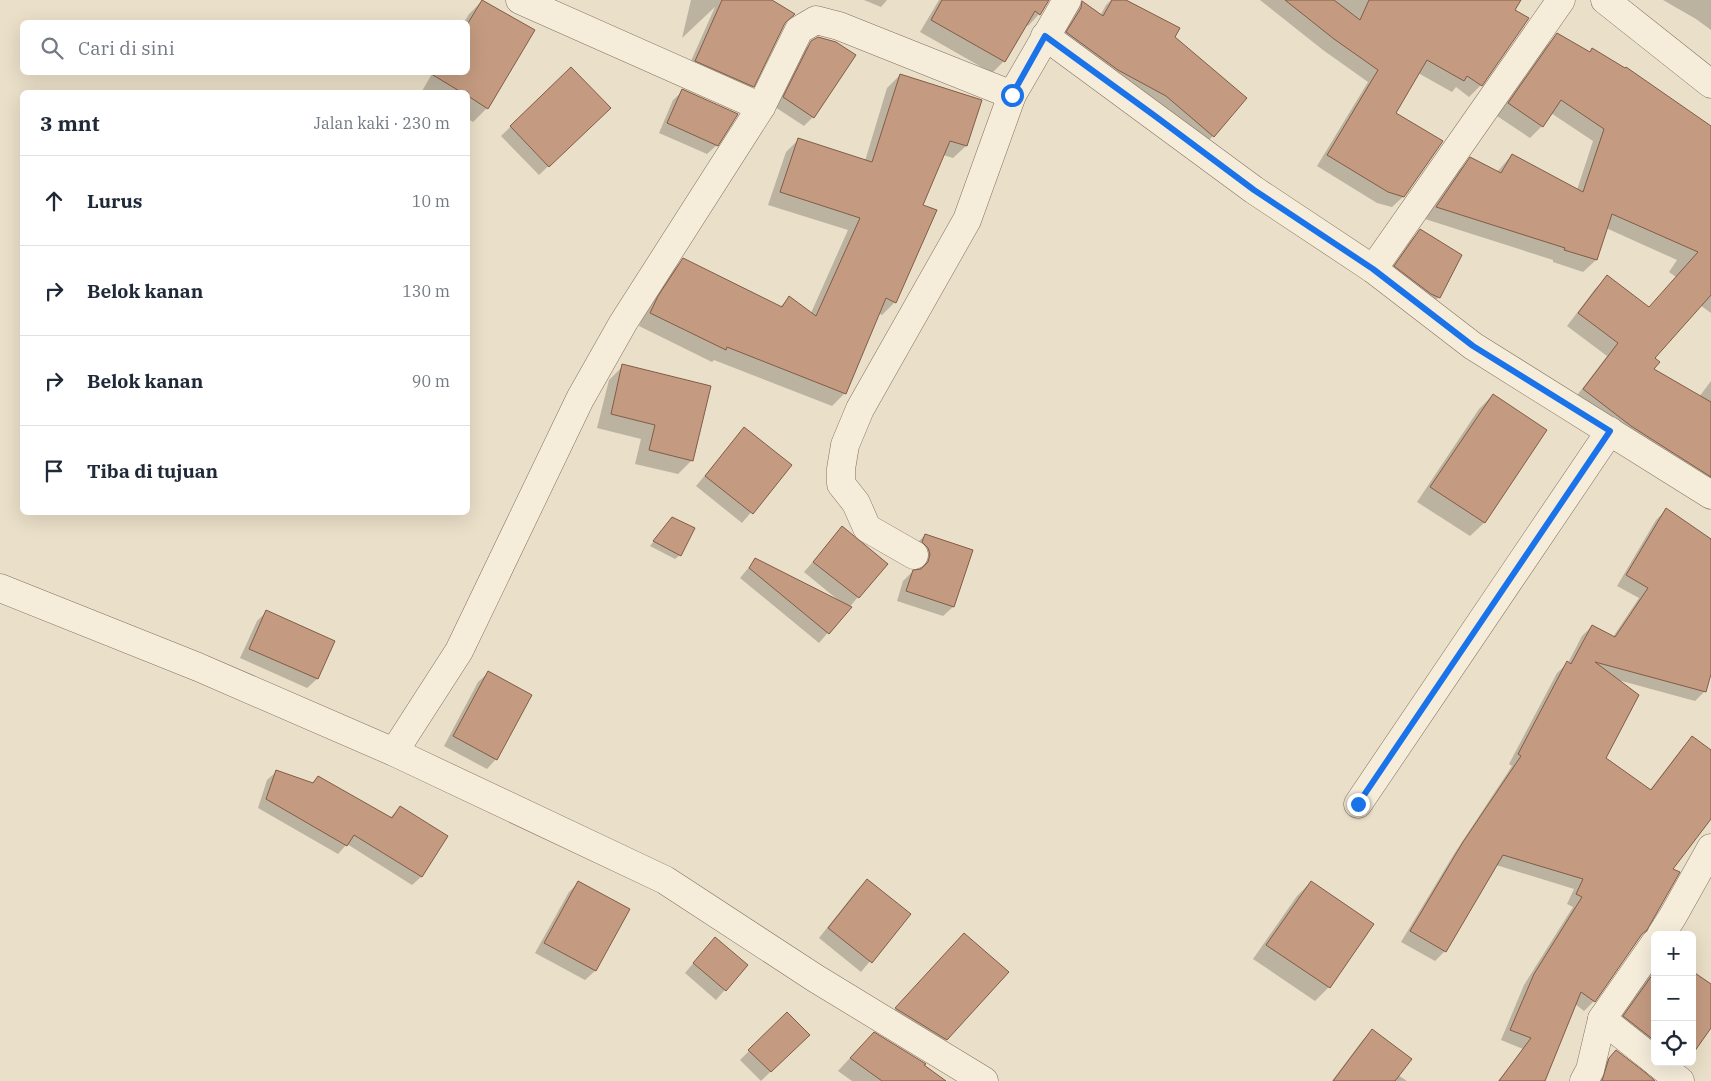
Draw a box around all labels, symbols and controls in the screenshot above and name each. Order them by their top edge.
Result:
search box [20,20,470,75]
icon: search [38,34,66,62]
text: Cari di sini [78,36,175,60]
route start [1001,84,1024,107]
text: 3 mnt [40,109,100,137]
text: Jalan kaki · 230 m [314,113,450,133]
icon: ahead [40,187,68,215]
text: Lurus [87,189,142,213]
text: 10 m [412,191,450,211]
icon: right [40,277,68,305]
text: Belok kanan [87,279,203,303]
text: 130 m [402,281,450,301]
icon: right [40,367,68,395]
text: Belok kanan [87,369,203,393]
text: 90 m [412,371,450,391]
icon: arrive [40,457,68,485]
text: Tiba di tujuan [87,459,218,483]
route end [1347,793,1370,816]
map controls [1651,931,1696,1066]
button: + [1651,931,1696,976]
button: − [1651,976,1696,1021]
button: locate [1651,1021,1696,1066]

